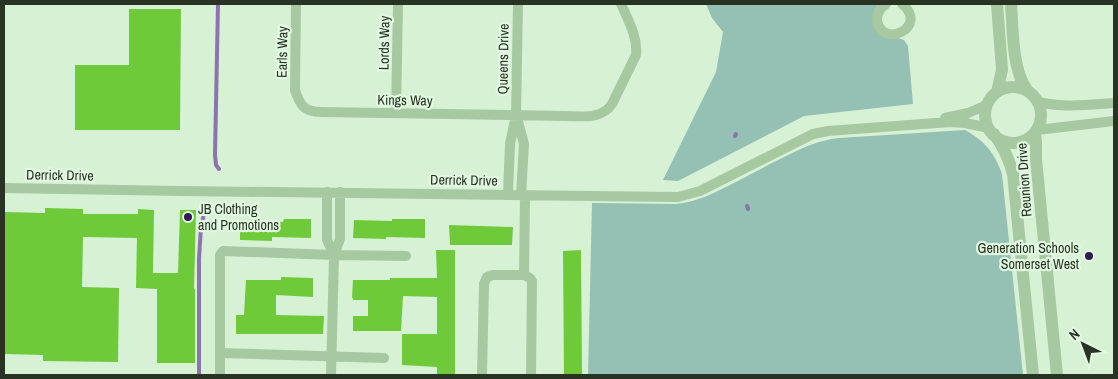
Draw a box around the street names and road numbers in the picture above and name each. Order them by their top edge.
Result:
street label: Lords Way [375,15,393,70]
street label: Queens Drive [493,23,513,95]
street label: Earls Way [273,26,291,78]
street label: Kings Way [377,91,433,109]
street label: Reunion Drive [1012,142,1036,218]
street label: Derrick Drive [26,165,94,185]
street label: Derrick Drive [430,170,498,190]

